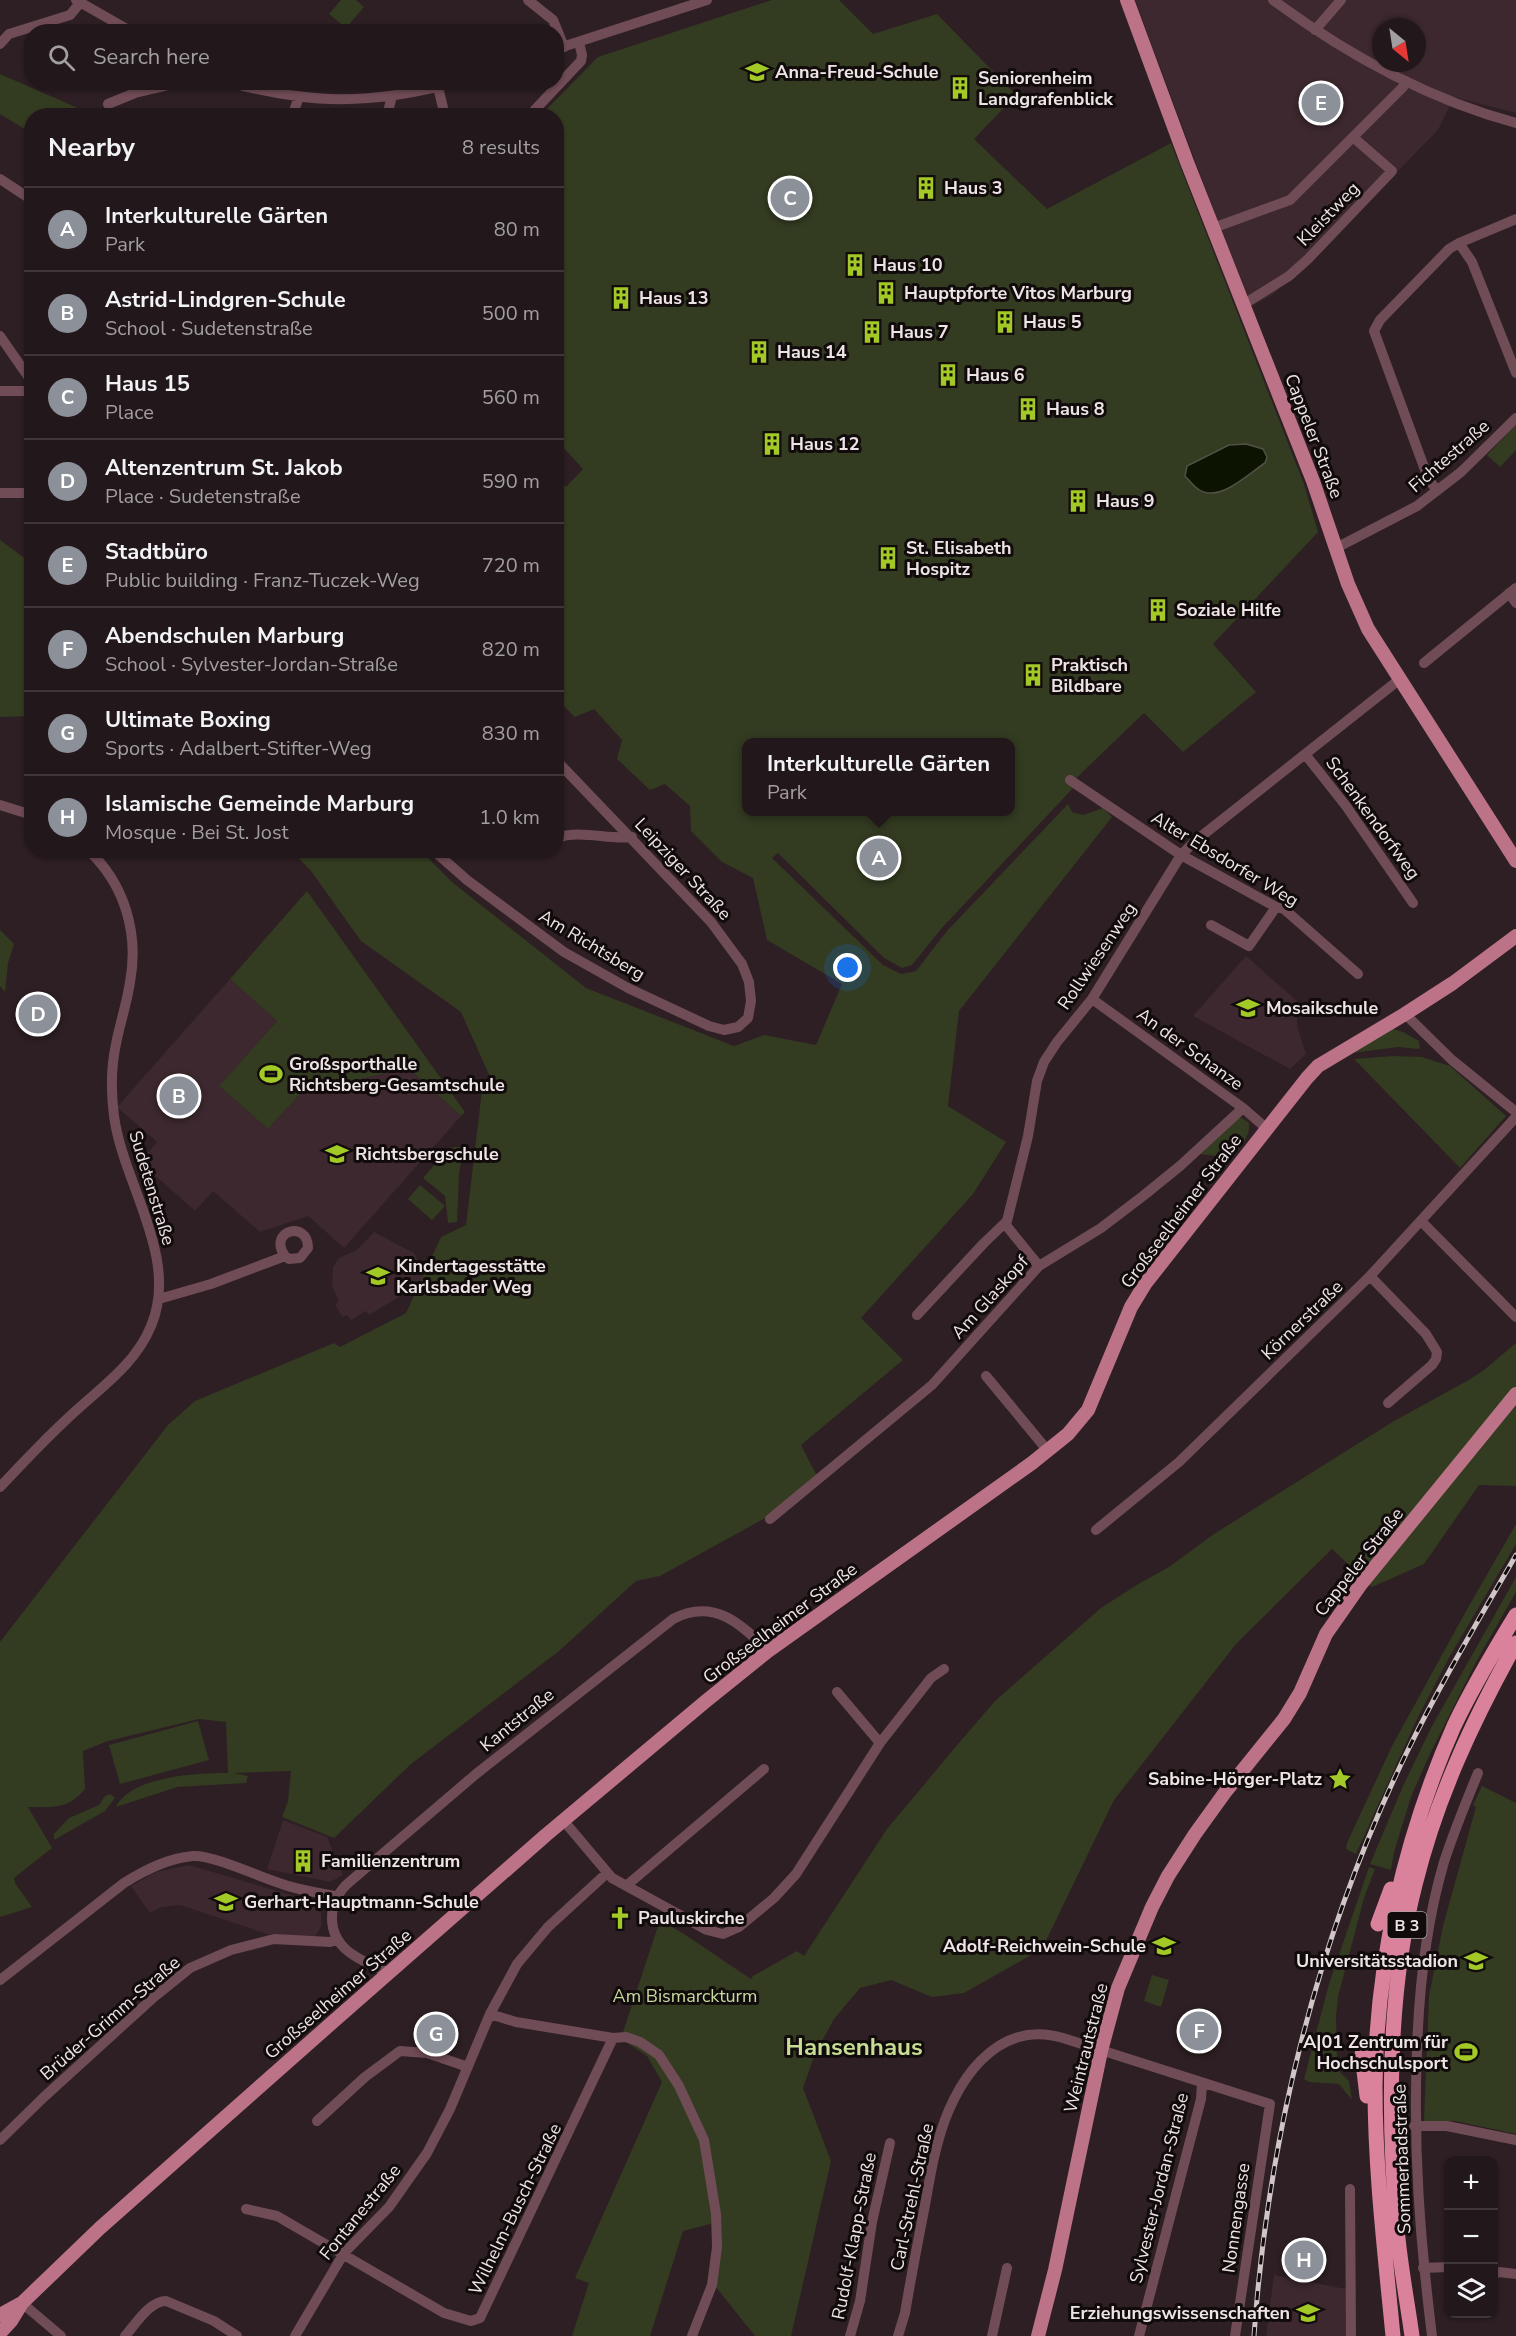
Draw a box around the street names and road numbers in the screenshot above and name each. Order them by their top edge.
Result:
street label: Kleistweg [1291,177,1365,251]
street label: Cappeler Straße [1279,370,1349,502]
street label: Fichtestraße [1403,414,1495,498]
street label: Schenkendorfweg [1320,752,1426,884]
street label: Alter Ebsdorfer Weg [1147,806,1303,912]
street label: Leipziger Straße [629,813,737,925]
street label: Rollwiesenweg [1052,898,1142,1014]
street label: Am Richtsberg [534,904,650,986]
street label: An der Schanze [1132,1002,1248,1096]
street label: Sudetenstraße [123,1128,181,1248]
street label: Großseelheimer Straße [1115,1129,1247,1293]
street label: Am Glaskopf [946,1249,1035,1344]
street label: Körnerstraße [1256,1275,1348,1365]
street label: Cappeler Straße [1309,1503,1409,1621]
street label: Großseelheimer Straße [698,1557,862,1689]
street label: Kantstraße [475,1683,559,1757]
road number: B 3 [1388,1912,1426,1938]
street label: Großseelheimer Straße [259,1923,417,2065]
street label: Brüder-Grimm-Straße [35,1951,185,2085]
street label: Weintrautstraße [1058,1981,1114,2115]
street label: Sommerbadstraße [1387,2084,1417,2234]
street label: Sylvester-Jordan-Straße [1124,2090,1194,2286]
street label: Wilhelm-Busch-Straße [463,2119,567,2299]
street label: Carl-Strehl-Straße [885,2121,939,2273]
street label: Rudolf-Klapp-Straße [826,2150,882,2322]
street label: Fontanestraße [314,2159,406,2265]
street label: Nonnengasse [1216,2162,1256,2274]

